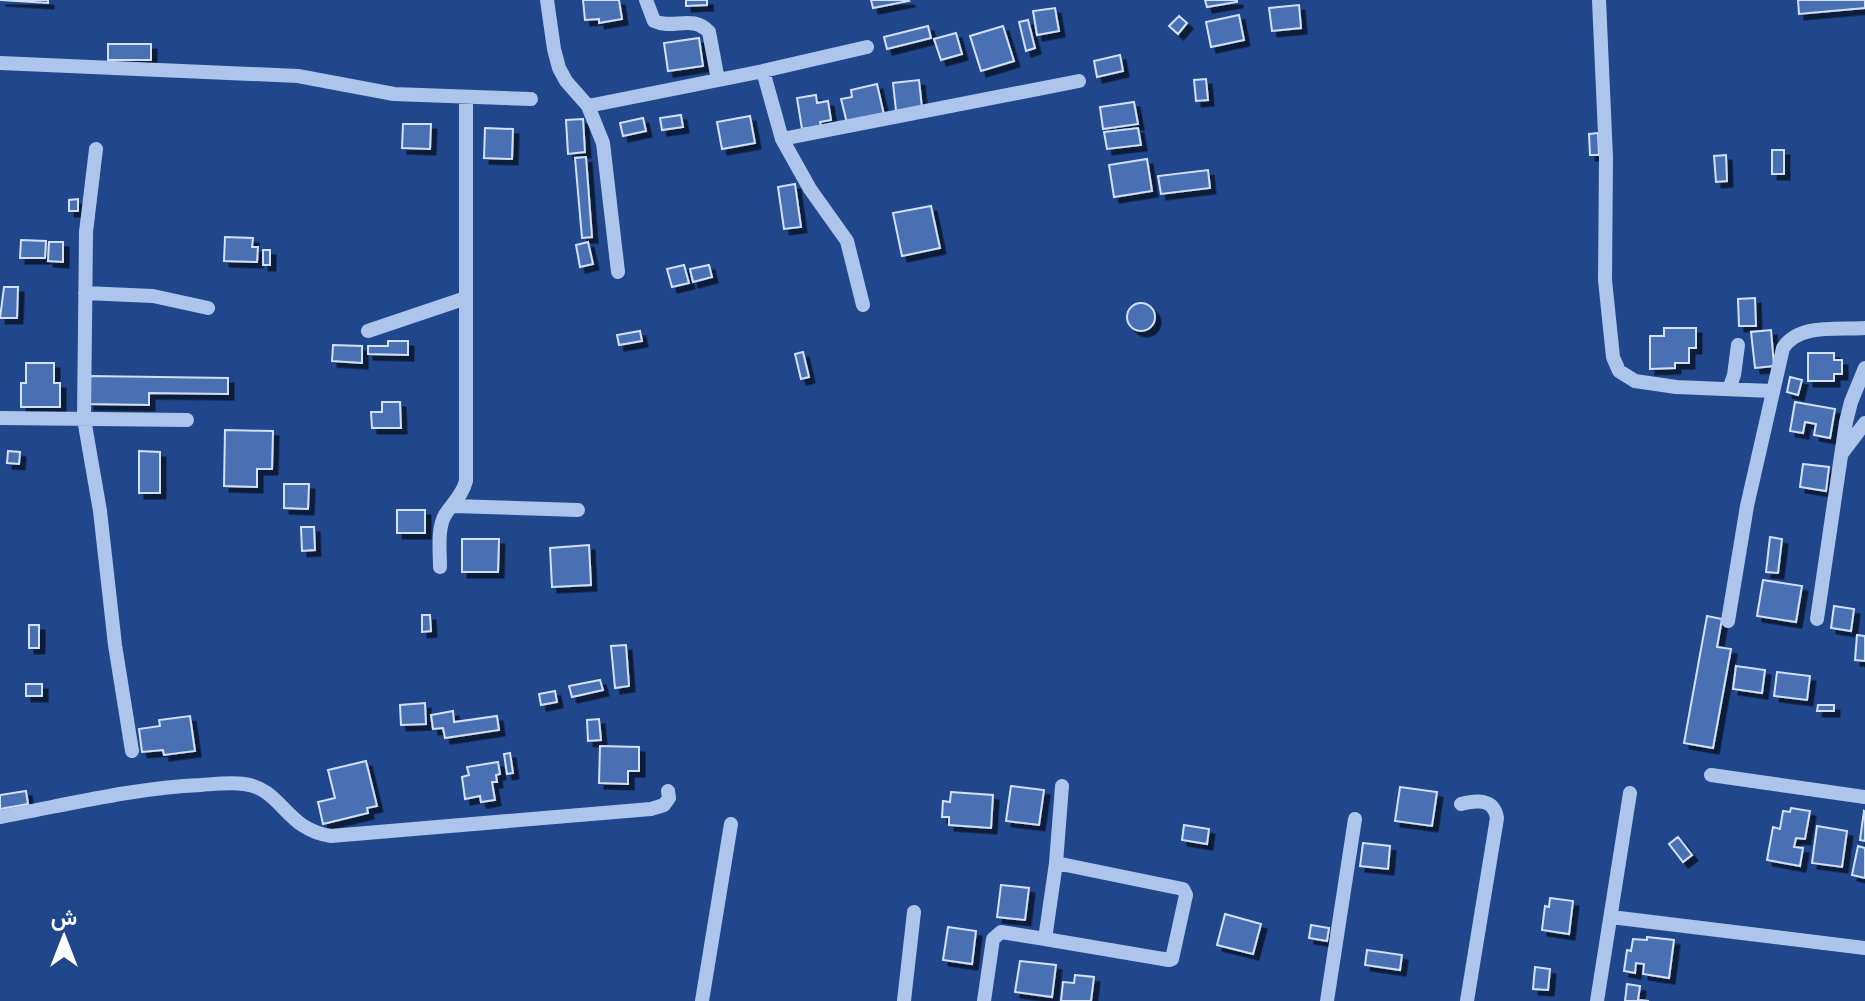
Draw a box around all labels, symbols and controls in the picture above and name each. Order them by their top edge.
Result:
north arrow [24,897,104,977]
text: ش [51,903,77,931]

